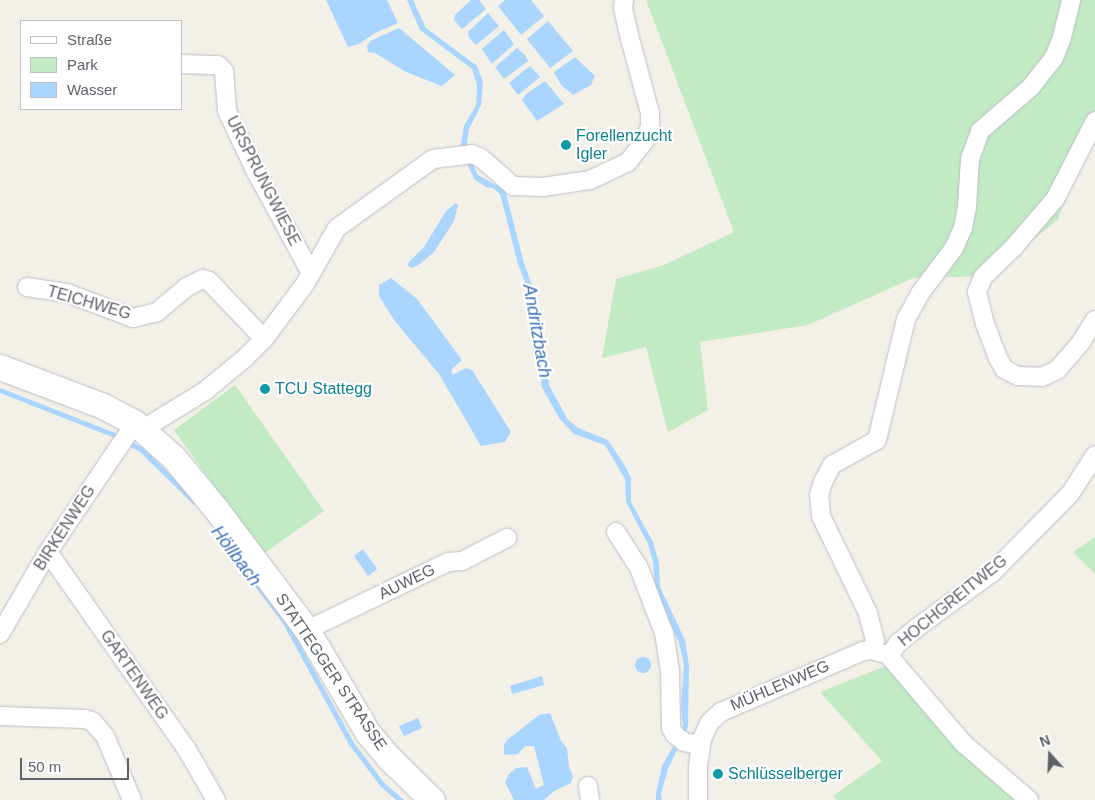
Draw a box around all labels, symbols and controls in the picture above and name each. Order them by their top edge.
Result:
legend [20,20,182,110]
text: Straße [67,31,112,48]
text: Park [67,56,98,73]
text: Wasser [67,81,117,98]
street label: URSPRUNGWIESE [222,113,304,249]
place label: Forellenzucht Igler [576,126,672,164]
marker: Forellenzucht Igler [560,139,572,151]
street label: TEICHWEG [45,282,133,324]
water label: Andritzbach [518,282,556,380]
place label: TCU Stattegg [275,379,372,399]
marker: TCU Stattegg [259,383,271,395]
street label: BIRKENWEG [30,482,100,574]
water label: Höllbach [206,522,266,590]
street label: HOCHGREITWEG [895,551,1011,651]
street label: AUWEG [376,560,438,604]
street label: STATTEGGER STRASSE [271,590,391,754]
street label: GARTENWEG [96,627,172,723]
street label: MÜHLENWEG [728,656,832,716]
north arrow [1025,730,1075,780]
text: N [1037,732,1052,750]
scale bar [22,748,131,780]
text: 50 m [28,758,61,775]
place label: Schlüsselberger [728,764,843,784]
marker: Schlüsselberger [712,768,724,780]

